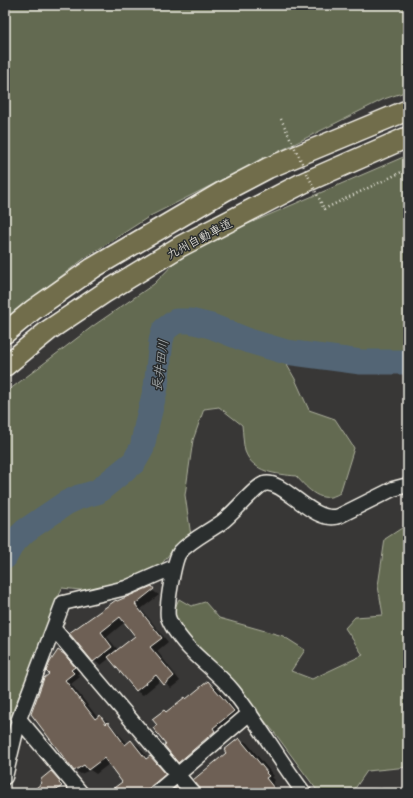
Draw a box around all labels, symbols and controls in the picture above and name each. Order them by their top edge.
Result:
street label: 九州自動車道 [163,213,235,263]
water label: 長井田川 [146,338,172,392]

